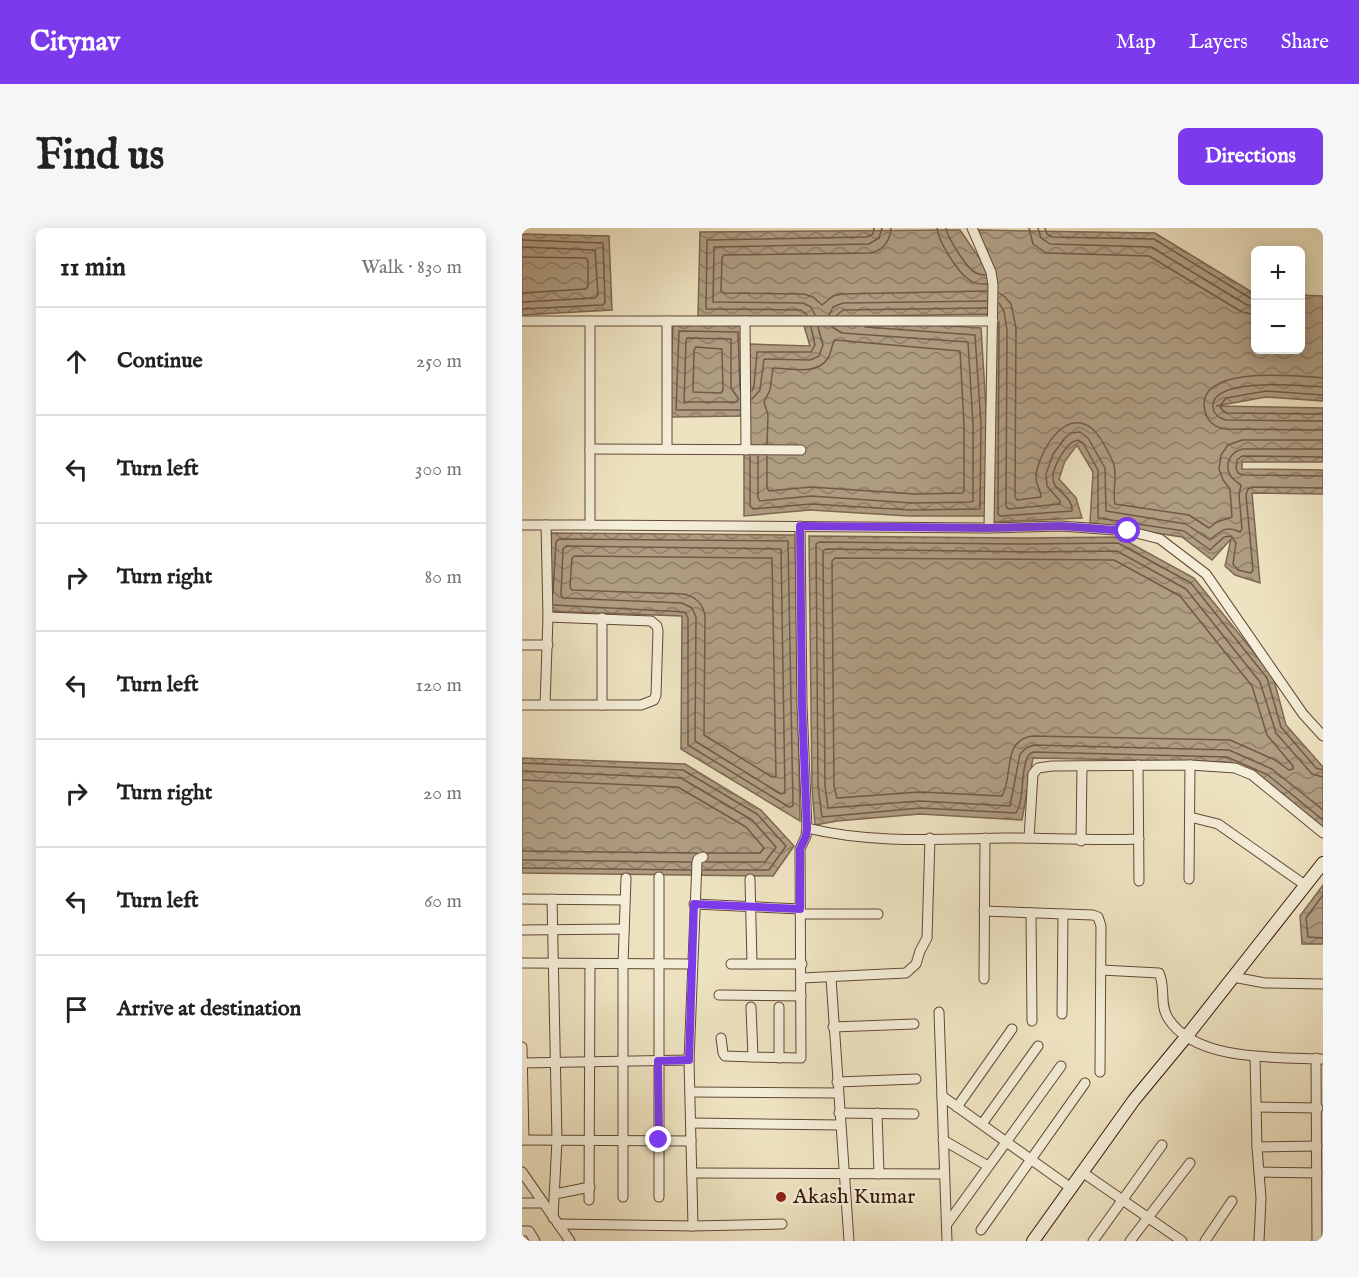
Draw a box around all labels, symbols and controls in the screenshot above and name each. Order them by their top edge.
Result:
text: Citynav [30,25,120,60]
text: Map [1116,29,1156,56]
text: Layers [1189,29,1248,56]
text: Share [1281,29,1329,56]
button: Directions [1178,128,1323,185]
text: Find us [36,130,164,183]
map controls [1251,246,1305,354]
button: + [1251,246,1305,300]
text: 11 min [60,251,126,284]
text: Walk · 830 m [361,255,462,280]
button: − [1251,300,1305,354]
icon: ahead [60,345,93,378]
text: Continue [117,347,203,375]
text: 250 m [416,349,462,374]
icon: left [60,453,93,486]
text: Turn left [117,455,199,483]
text: 300 m [415,457,462,482]
route start [1114,517,1140,543]
icon: right [60,561,93,594]
text: Turn right [117,563,212,591]
text: 80 m [425,565,462,590]
icon: left [60,669,93,702]
text: Turn left [117,671,199,699]
text: 120 m [416,673,462,698]
icon: right [60,777,93,810]
text: Turn right [117,779,212,807]
text: 20 m [423,781,462,806]
icon: left [60,885,93,918]
text: Turn left [117,887,199,915]
text: 60 m [424,889,462,914]
icon: arrive [60,993,93,1026]
text: Arrive at destination [117,995,301,1023]
route end [645,1126,671,1152]
place label: Akash Kumar [792,1183,915,1211]
marker: Akash Kumar [774,1190,788,1204]

